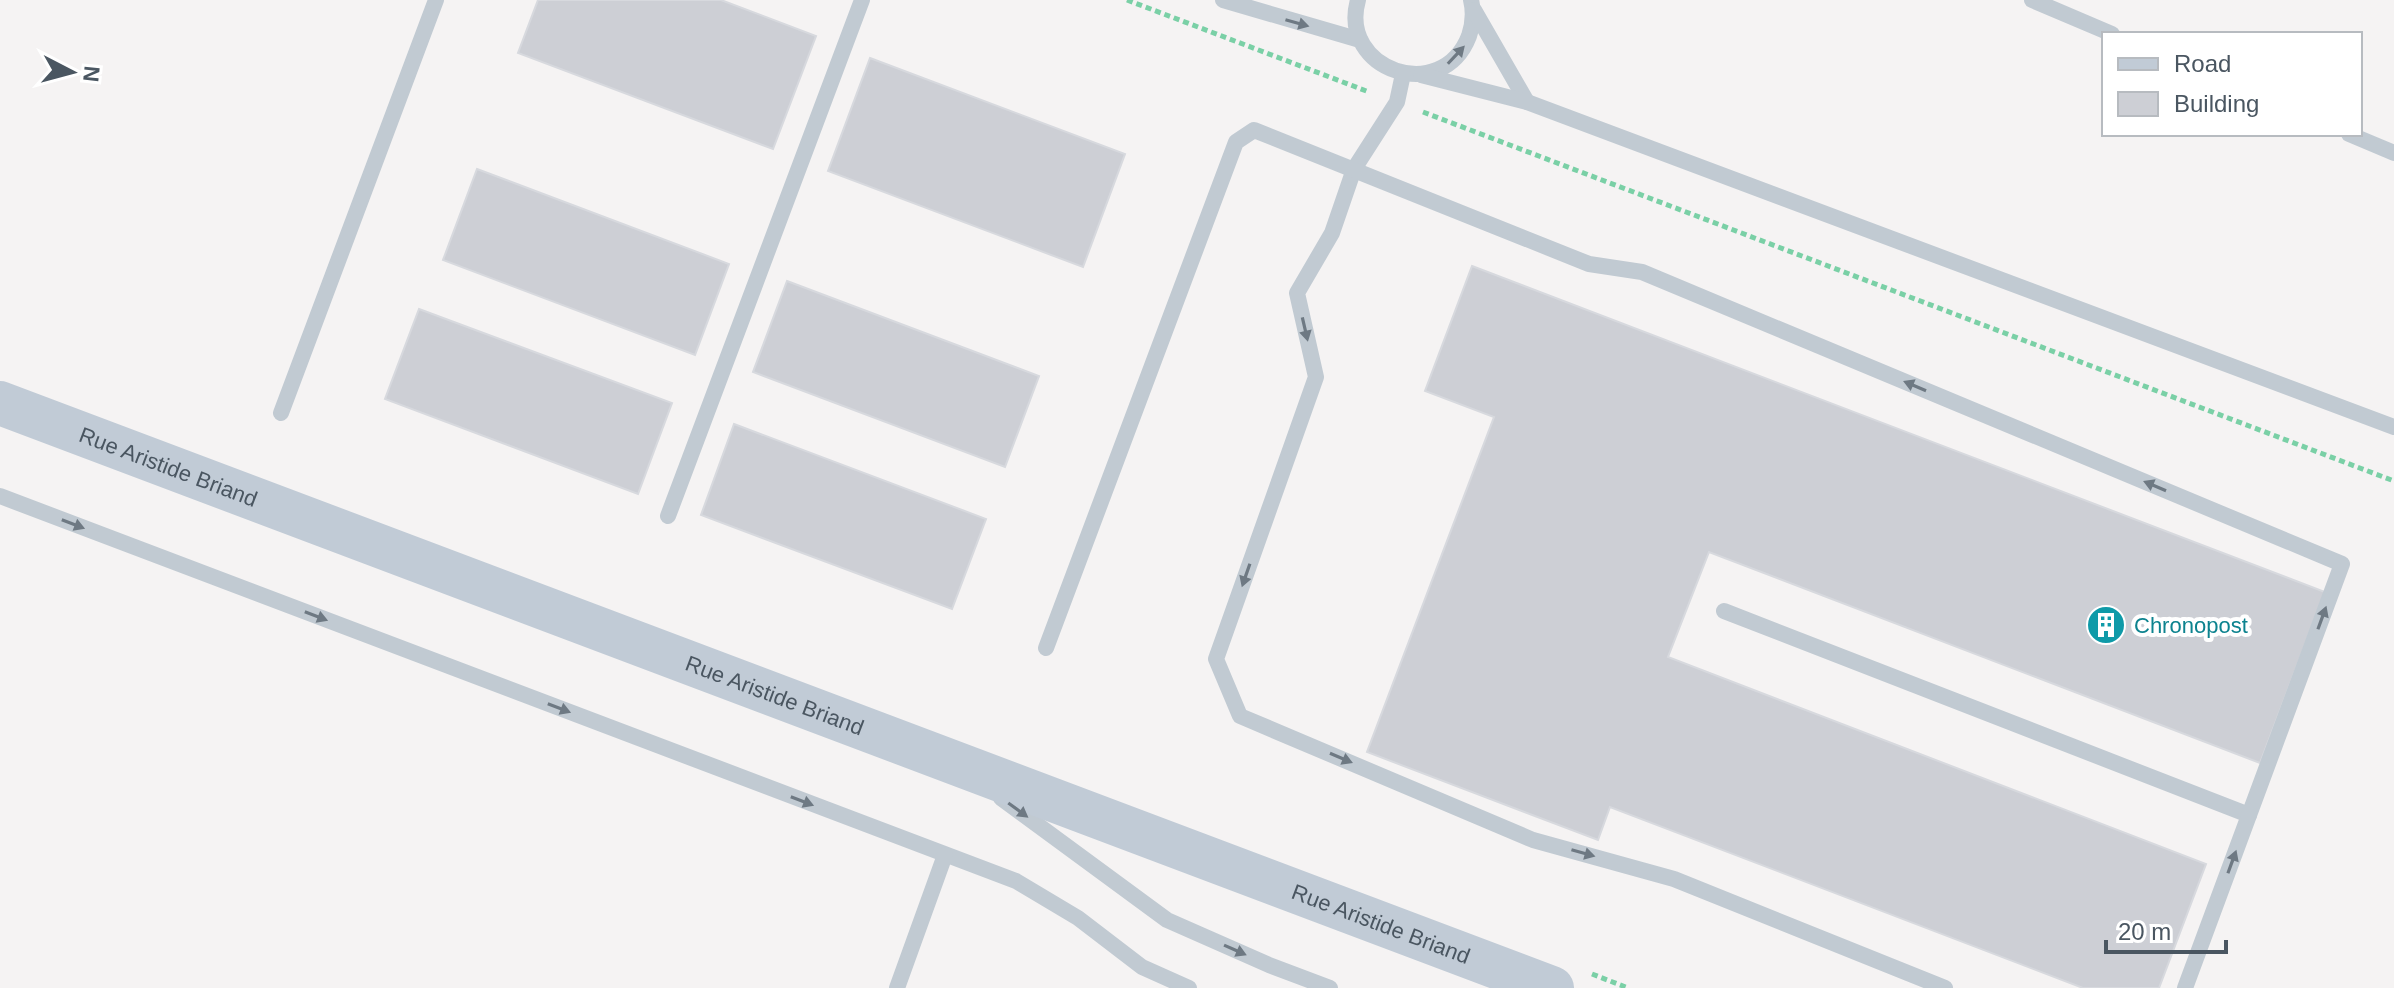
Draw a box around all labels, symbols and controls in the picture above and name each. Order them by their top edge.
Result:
one-way arrow [1285,17,1310,29]
north arrow [32,32,112,112]
legend [2102,32,2362,136]
one-way arrow [1447,45,1464,65]
text: Road [2174,50,2231,77]
text: N [78,65,105,83]
text: Building [2174,90,2259,117]
one-way arrow [1299,316,1312,341]
one-way arrow [1903,380,1927,393]
street label: Rue Aristide Briand [76,422,261,511]
one-way arrow [2143,480,2167,493]
one-way arrow [61,518,85,531]
one-way arrow [1240,563,1252,587]
building icon: Chronopost [2085,604,2127,646]
one-way arrow [2316,606,2329,630]
one-way arrow [304,610,328,623]
place label: Chronopost [2134,613,2248,638]
street label: Rue Aristide Briand [682,650,867,740]
one-way arrow [547,703,571,715]
one-way arrow [1329,752,1353,765]
one-way arrow [790,795,814,808]
one-way arrow [1007,802,1029,818]
one-way arrow [1570,848,1595,860]
one-way arrow [2226,850,2239,874]
street label: Rue Aristide Briand [1289,879,1474,969]
scale bar [2106,904,2226,954]
text: 20 m [2118,918,2171,945]
one-way arrow [1224,943,1247,957]

